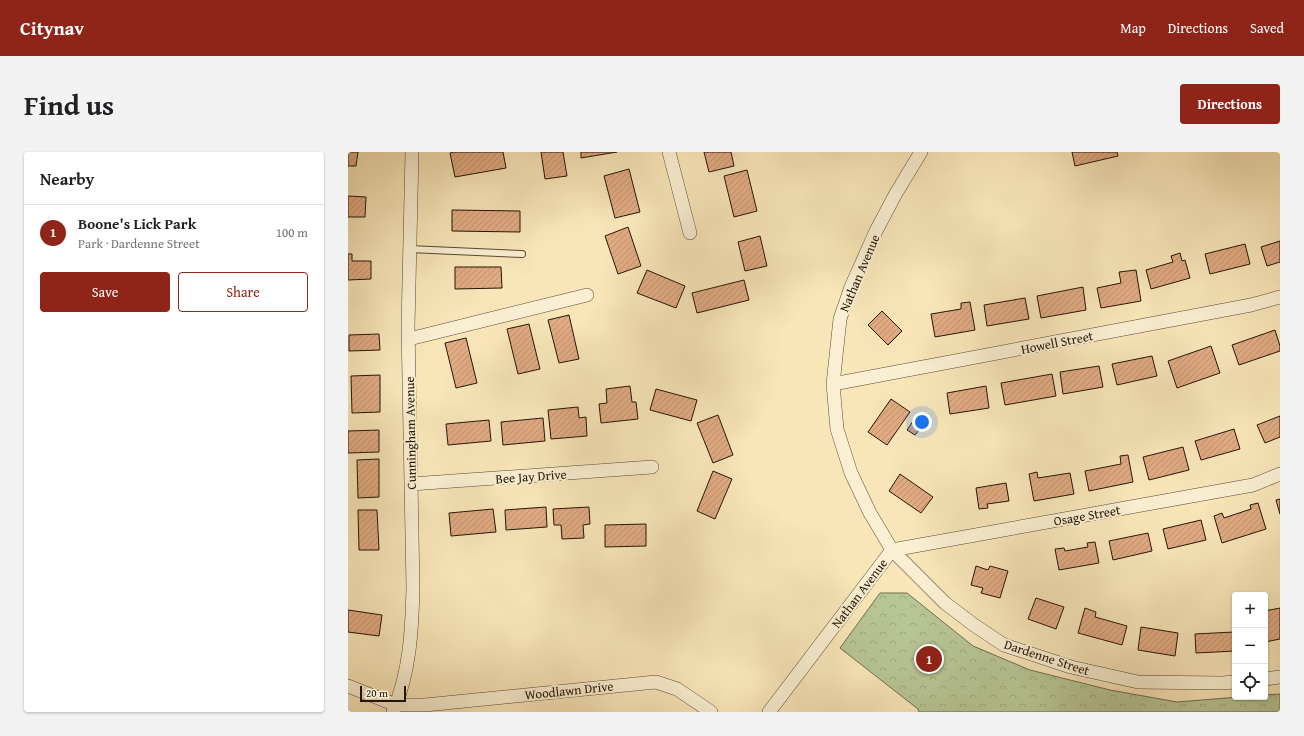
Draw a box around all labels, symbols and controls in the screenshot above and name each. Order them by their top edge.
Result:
text: Citynav [20,14,84,42]
text: Map [1120,18,1146,38]
text: Directions [1168,18,1228,38]
text: Saved [1250,18,1284,38]
text: Find us [24,84,114,125]
button: Directions [1180,84,1280,124]
text: Nearby [40,166,94,191]
text: Boone's Lick Park [78,213,196,234]
text: 1 [50,223,56,242]
text: 100 m [276,223,308,242]
street label: Nathan Avenue [835,231,884,315]
text: Park · Dardenne Street [78,234,200,253]
button: Save [40,272,170,312]
button: Share [178,272,308,312]
street label: Howell Street [1019,326,1095,359]
street label: Cunningham Avenue [400,376,421,490]
your location [912,412,932,432]
street label: Bee Jay Drive [495,465,567,488]
street label: Osage Street [1052,500,1122,531]
street label: Nathan Avenue [827,555,892,632]
map controls [1232,592,1268,700]
button: + [1232,592,1268,628]
button: − [1232,628,1268,664]
street label: Dardenne Street [1002,635,1092,680]
pin: 1 [916,644,942,674]
button: locate [1232,664,1268,700]
street label: Woodlawn Drive [524,676,614,705]
scale bar [360,684,406,703]
text: 20 m [366,685,388,701]

